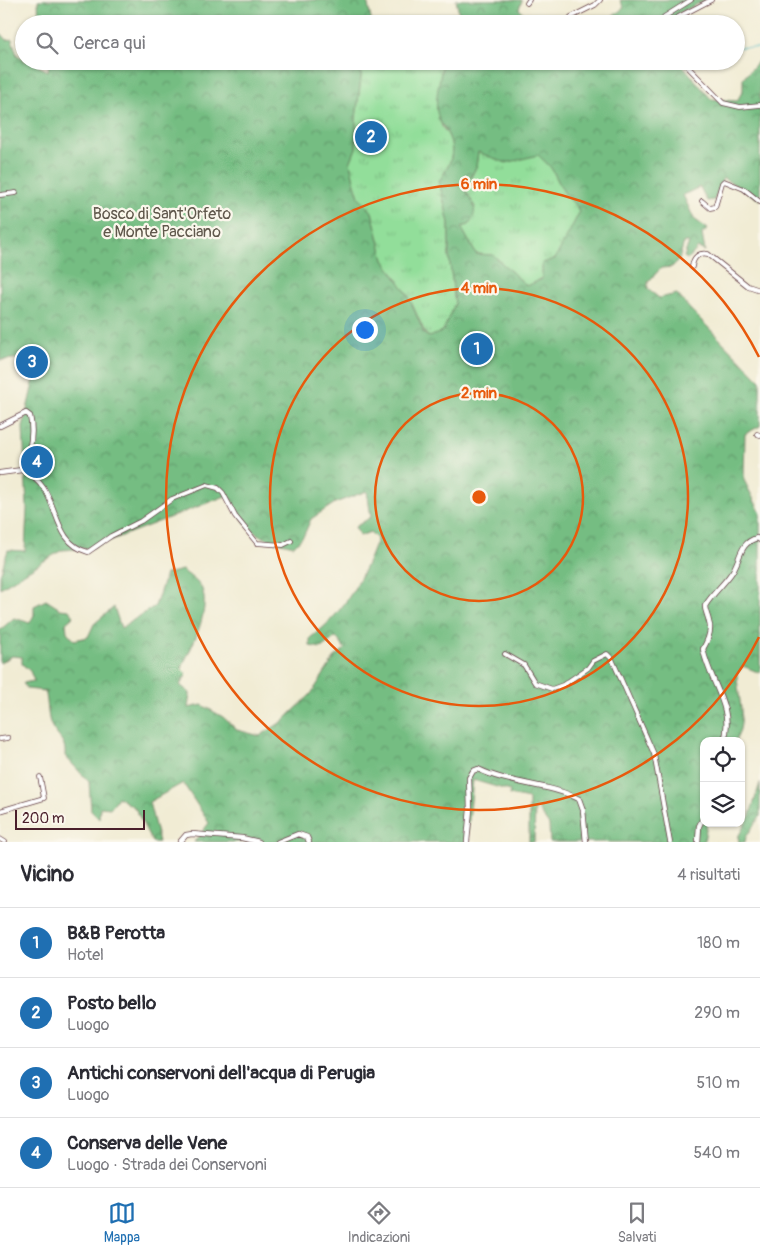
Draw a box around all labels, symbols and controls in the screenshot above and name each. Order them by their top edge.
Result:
search box [15,15,745,70]
icon: search [33,29,61,57]
text: Cerca qui [73,31,145,55]
pin: 2 [355,118,387,156]
text: 6 min [461,175,498,194]
park label: Bosco di Sant'Orfeto e Monte Pacciano [93,204,232,242]
text: 4 min [461,279,498,298]
your location [352,317,378,343]
pin: 1 [461,330,493,368]
pin: 3 [16,343,48,381]
text: 2 min [461,384,497,403]
pin: 4 [21,443,53,481]
centre of rings [470,488,488,506]
map controls [700,737,745,827]
button: locate [700,737,745,782]
button: layers [700,782,745,827]
scale bar [15,807,145,830]
text: 200 m [22,810,64,827]
text: Vicino [20,861,74,888]
text: 4 risultati [677,865,740,885]
text: B&B Perotta [67,921,165,945]
text: 1 [33,933,39,953]
text: 180 m [697,933,740,953]
text: Hotel [67,945,104,965]
text: Posto bello [67,991,156,1015]
text: 2 [32,1003,40,1023]
text: 290 m [694,1003,740,1023]
text: Luogo [67,1015,109,1035]
text: Antichi conservoni dell'acqua di Perugia [67,1061,375,1085]
text: 3 [32,1073,40,1093]
text: 510 m [696,1073,740,1093]
text: Luogo [67,1085,109,1105]
text: Conserva delle Vene [67,1131,227,1155]
text: 4 [31,1143,41,1163]
text: 540 m [693,1143,740,1163]
text: Luogo · Strada dei Conservoni [67,1155,267,1175]
tab: Mappa [104,1199,140,1246]
tab: Indicazioni [348,1199,410,1246]
tab: Salvati [618,1199,656,1246]

